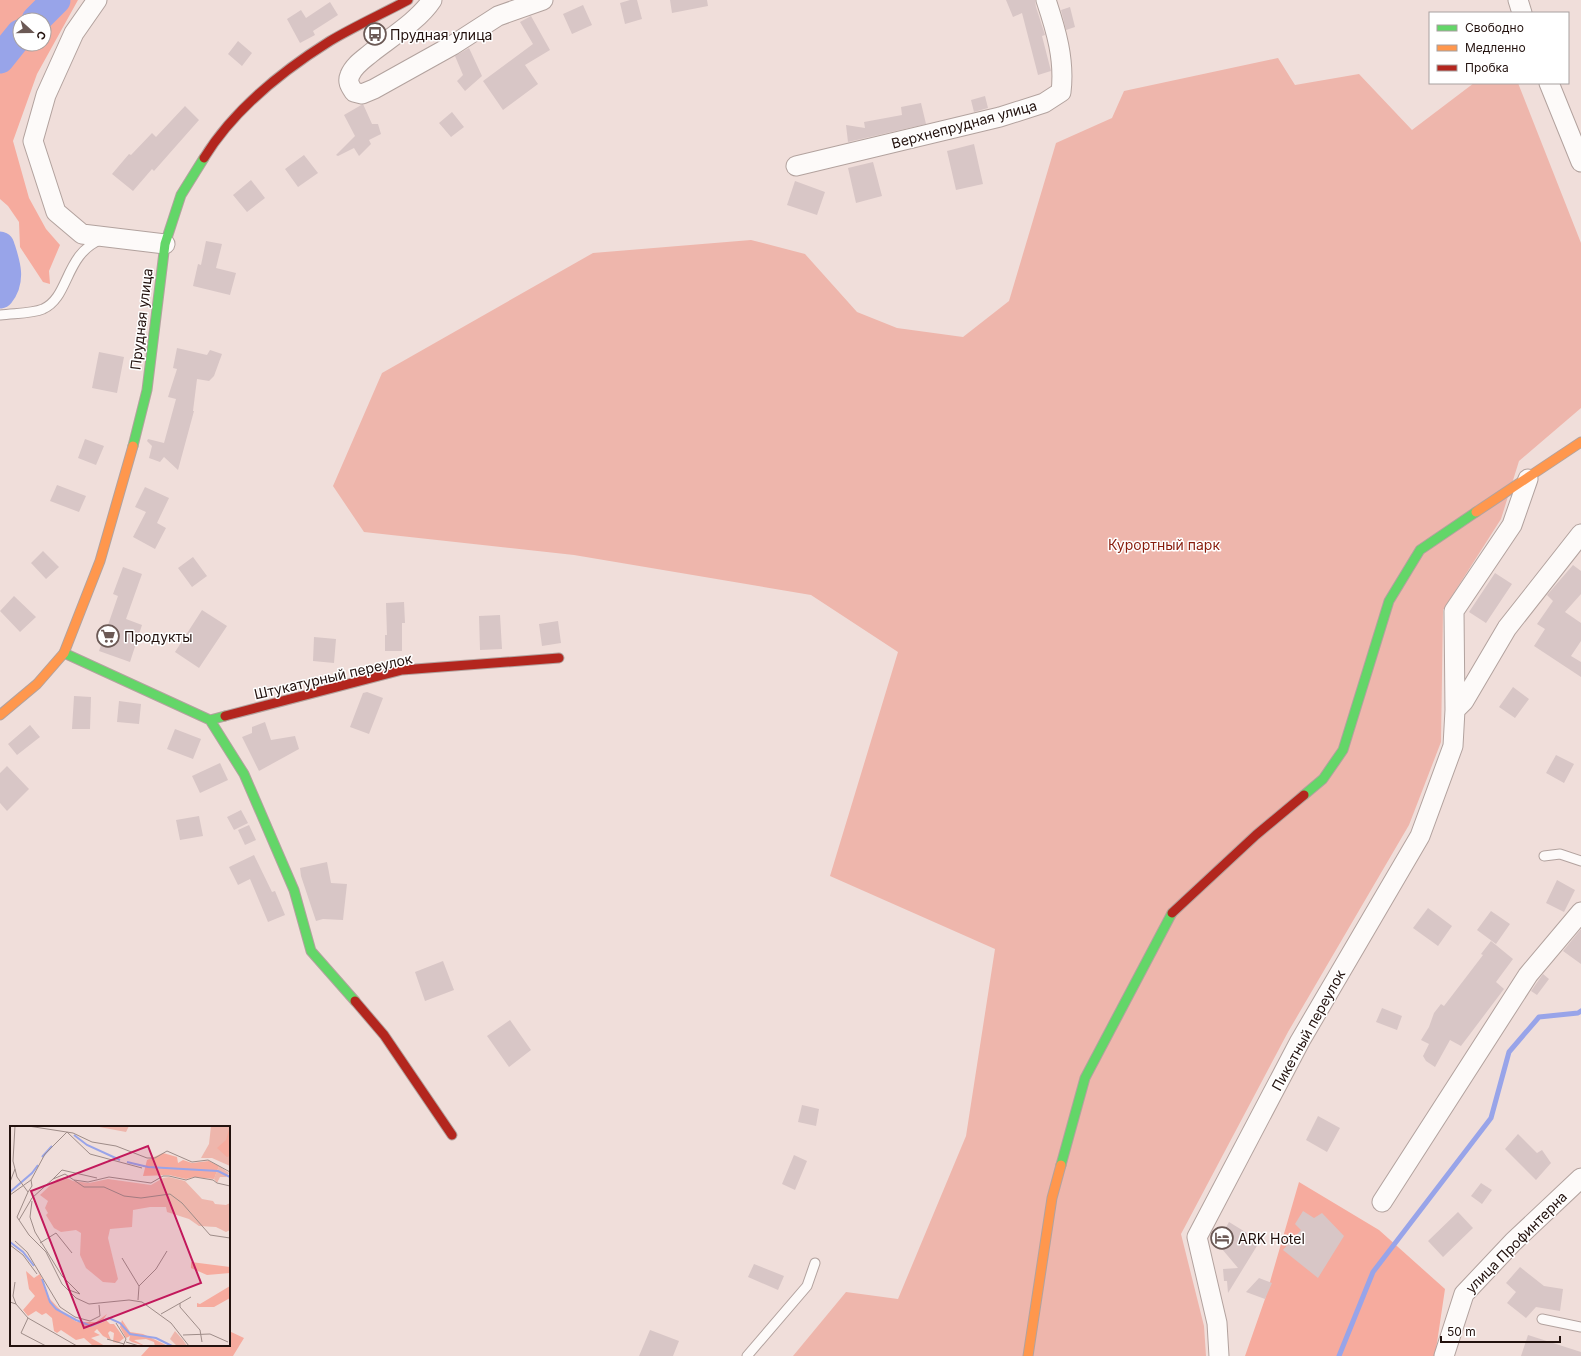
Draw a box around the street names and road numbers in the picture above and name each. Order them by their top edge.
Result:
street label: Верхнепрудная улица [889,96,1039,152]
street label: Прудная улица [126,267,156,371]
street label: Штукатурный переулок [252,649,414,702]
street label: Пикетный переулок [1268,966,1349,1094]
street label: улица Профинтерна [1462,1188,1570,1296]

